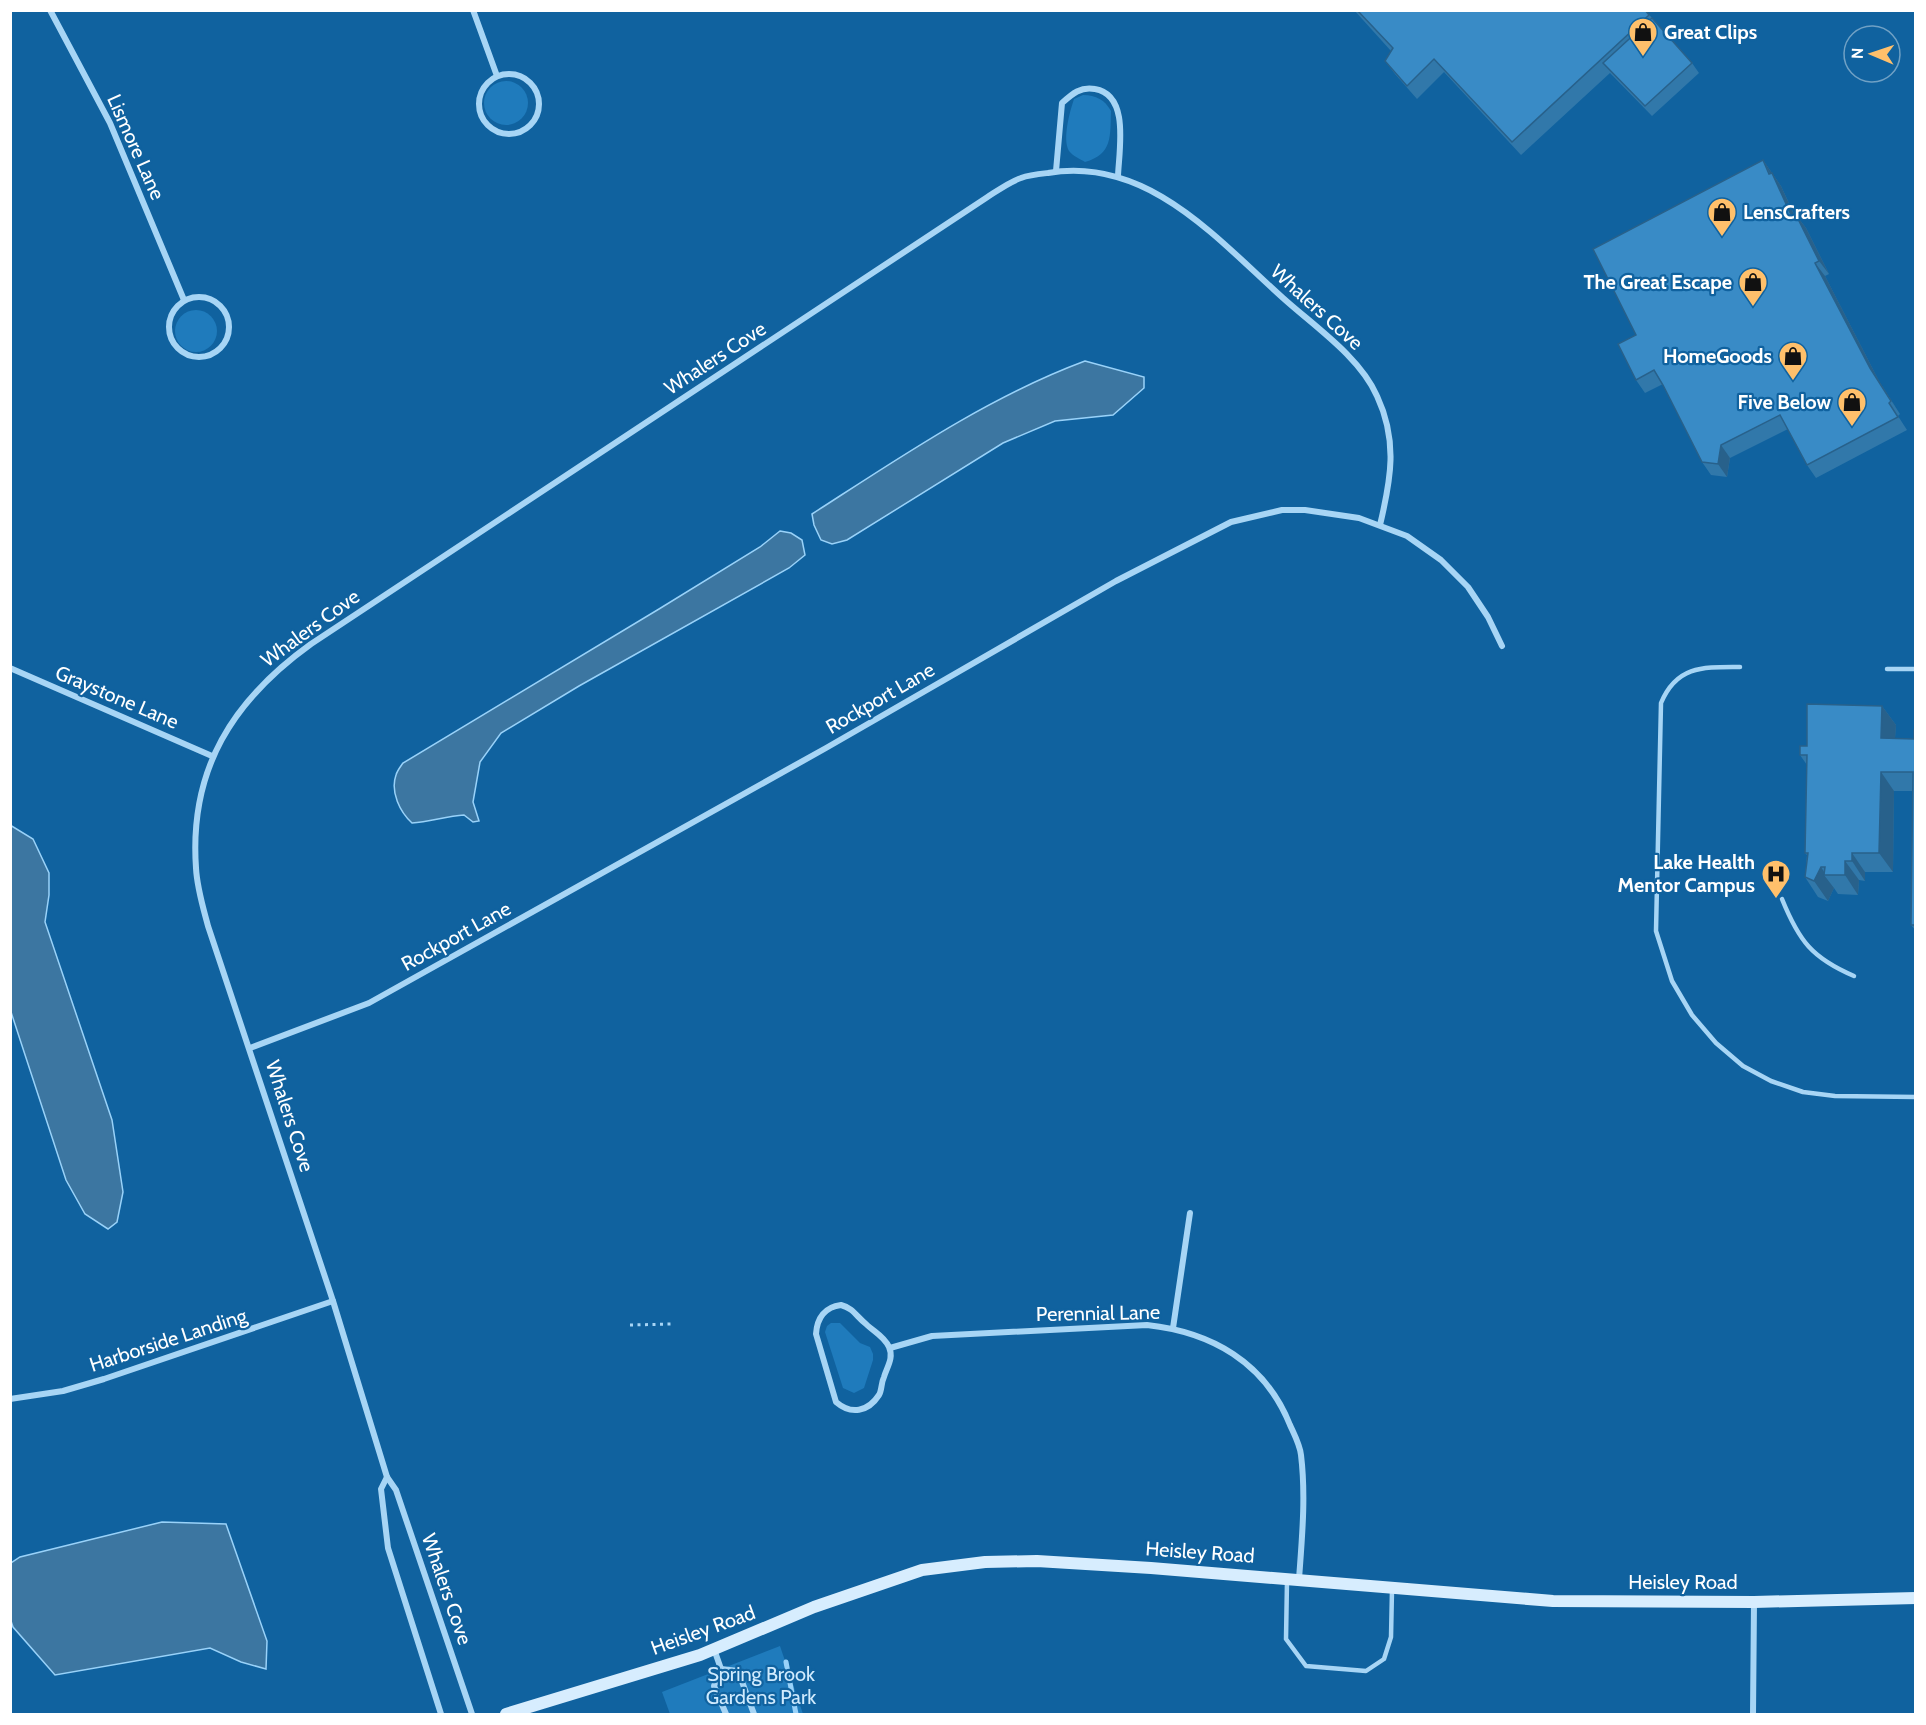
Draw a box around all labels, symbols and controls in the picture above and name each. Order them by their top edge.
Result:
shop icon: Great Clips [1627,16,1659,58]
place label: Great Clips [1664,20,1757,44]
north arrow [1842,24,1902,84]
text: N [1848,48,1867,59]
street label: Lismore Lane [102,91,170,203]
shop icon: LensCrafters [1706,196,1738,238]
place label: LensCrafters [1743,200,1850,224]
street label: Whalers Cove [1266,259,1368,355]
shop icon: The Great Escape [1737,266,1769,308]
place label: The Great Escape [1584,270,1732,294]
street label: Whalers Cove [660,316,770,400]
shop icon: HomeGoods [1777,340,1809,382]
place label: HomeGoods [1663,344,1772,368]
shop icon: Five Below [1836,386,1868,428]
place label: Five Below [1738,390,1831,414]
street label: Whalers Cove [256,584,364,672]
street label: Rockport Lane [821,657,939,739]
street label: Graystone Lane [52,660,182,734]
place label: Lake Health Mentor Campus [1618,850,1755,897]
hospital icon: Lake Health Mentor Campus [1760,858,1792,900]
street label: Rockport Lane [397,896,515,976]
street label: Whalers Cove [261,1057,319,1175]
street label: Perennial Lane [1036,1300,1160,1326]
street label: Harborside Landing [86,1303,251,1377]
street label: Whalers Cove [417,1530,477,1648]
street label: Heisley Road [1145,1536,1255,1568]
street label: Heisley Road [1628,1570,1738,1594]
street label: Heisley Road [648,1600,758,1660]
park label: Spring Brook Gardens Park [706,1662,816,1709]

